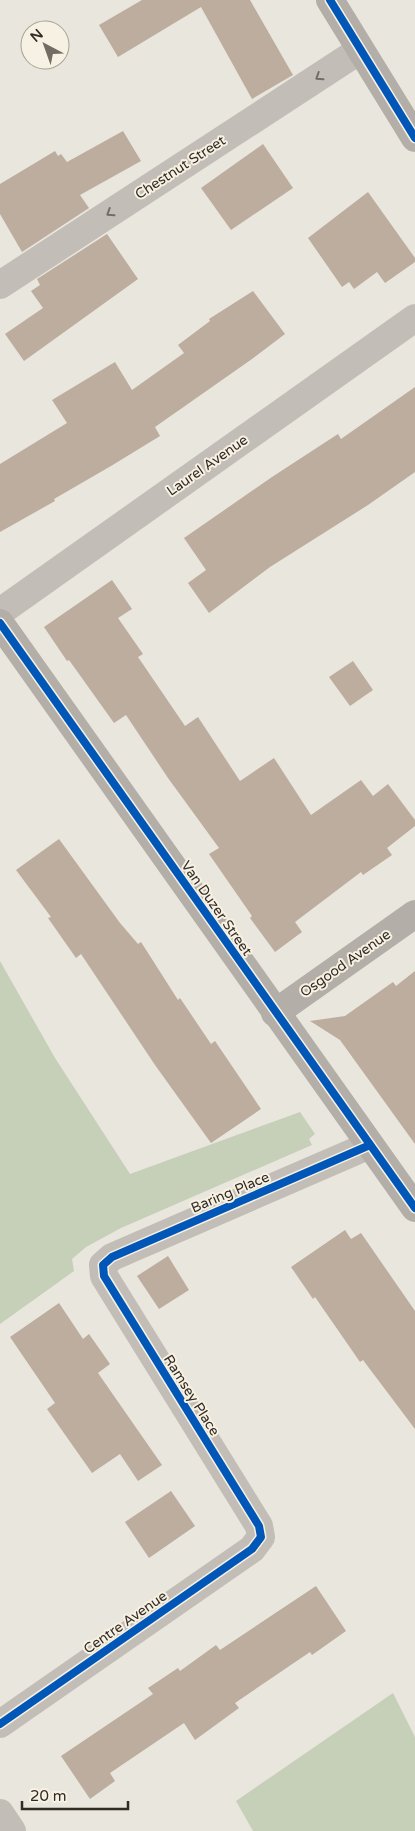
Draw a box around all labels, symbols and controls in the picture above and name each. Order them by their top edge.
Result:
north arrow [20,20,70,70]
text: N [27,25,47,46]
one-way arrow [315,70,324,80]
street label: Chestnut Street [132,132,229,203]
one-way arrow [106,207,115,217]
street label: Laurel Avenue [164,431,251,500]
street label: Van Duzer Street [178,858,256,959]
street label: Osgood Avenue [297,926,394,1001]
street label: Baring Place [188,1168,272,1217]
street label: Ramsey Place [160,1352,223,1439]
street label: Centre Avenue [80,1587,170,1657]
scale bar [22,1778,129,1810]
text: 20 m [30,1787,67,1805]

